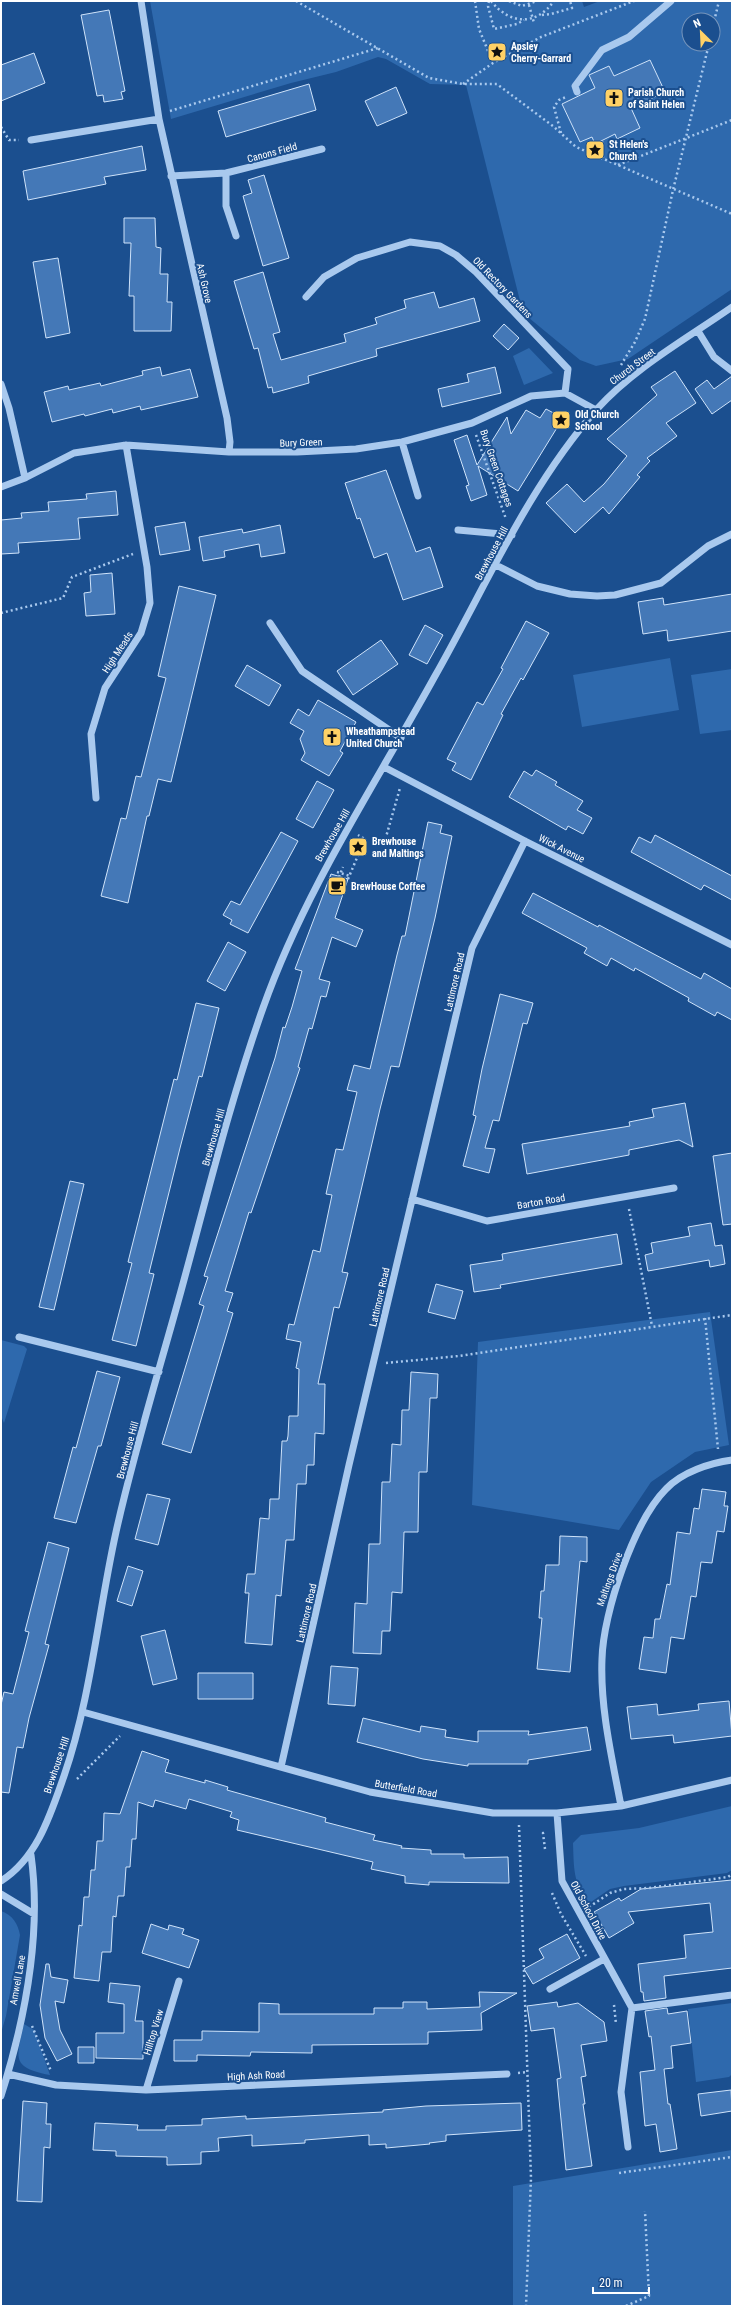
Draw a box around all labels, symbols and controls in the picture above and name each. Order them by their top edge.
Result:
north arrow [681,12,721,52]
text: N [691,16,703,31]
place icon: Apsley Cherry-Garrard [486,41,508,63]
place label: Apsley Cherry-Garrard [511,41,571,64]
church icon: Parish Church of Saint Helen [603,87,625,109]
place label: Parish Church of Saint Helen [628,87,685,110]
place icon: St Helen's Church [584,139,606,161]
place label: St Helen's Church [609,139,649,162]
street label: Canons Field [246,141,298,164]
street label: Old Rectory Gardens [471,255,535,320]
street label: Ash Grove [195,262,214,304]
street label: Church Street [608,346,657,387]
place icon: Old Church School [550,409,572,431]
place label: Old Church School [575,409,619,432]
street label: Bury Green Cottages [478,428,515,509]
street label: Bury Green [279,436,323,449]
street label: Brewhouse Hill [473,525,510,582]
street label: High Meads [100,629,135,675]
church icon: Wheathampstead United Church [321,726,343,748]
place label: Wheathampstead United Church [346,726,415,749]
street label: Brewhouse Hill [313,807,352,864]
street label: Wick Avenue [537,832,587,865]
place icon: Brewhouse and Maltings [347,836,369,858]
place label: Brewhouse and Maltings [372,836,424,859]
cafe icon: BrewHouse Coffee [326,875,348,897]
place label: BrewHouse Coffee [351,881,426,892]
street label: Lattimore Road [442,951,467,1013]
street label: Brewhouse Hill [200,1107,227,1167]
street label: Barton Road [516,1192,566,1211]
street label: Lattimore Road [367,1266,392,1328]
street label: Brewhouse Hill [115,1420,140,1480]
street label: Maltings Drive [595,1550,624,1608]
street label: Lattimore Road [294,1582,319,1644]
street label: Brewhouse Hill [42,1736,71,1795]
street label: Butterfield Road [374,1778,438,1799]
street label: Old School Drive [568,1879,609,1942]
street label: Amwell Lane [8,1954,27,2006]
street label: Hilltop View [141,2007,166,2056]
street label: High Ash Road [227,2068,285,2083]
scale bar [593,2269,649,2295]
text: 20 m [599,2276,623,2290]

